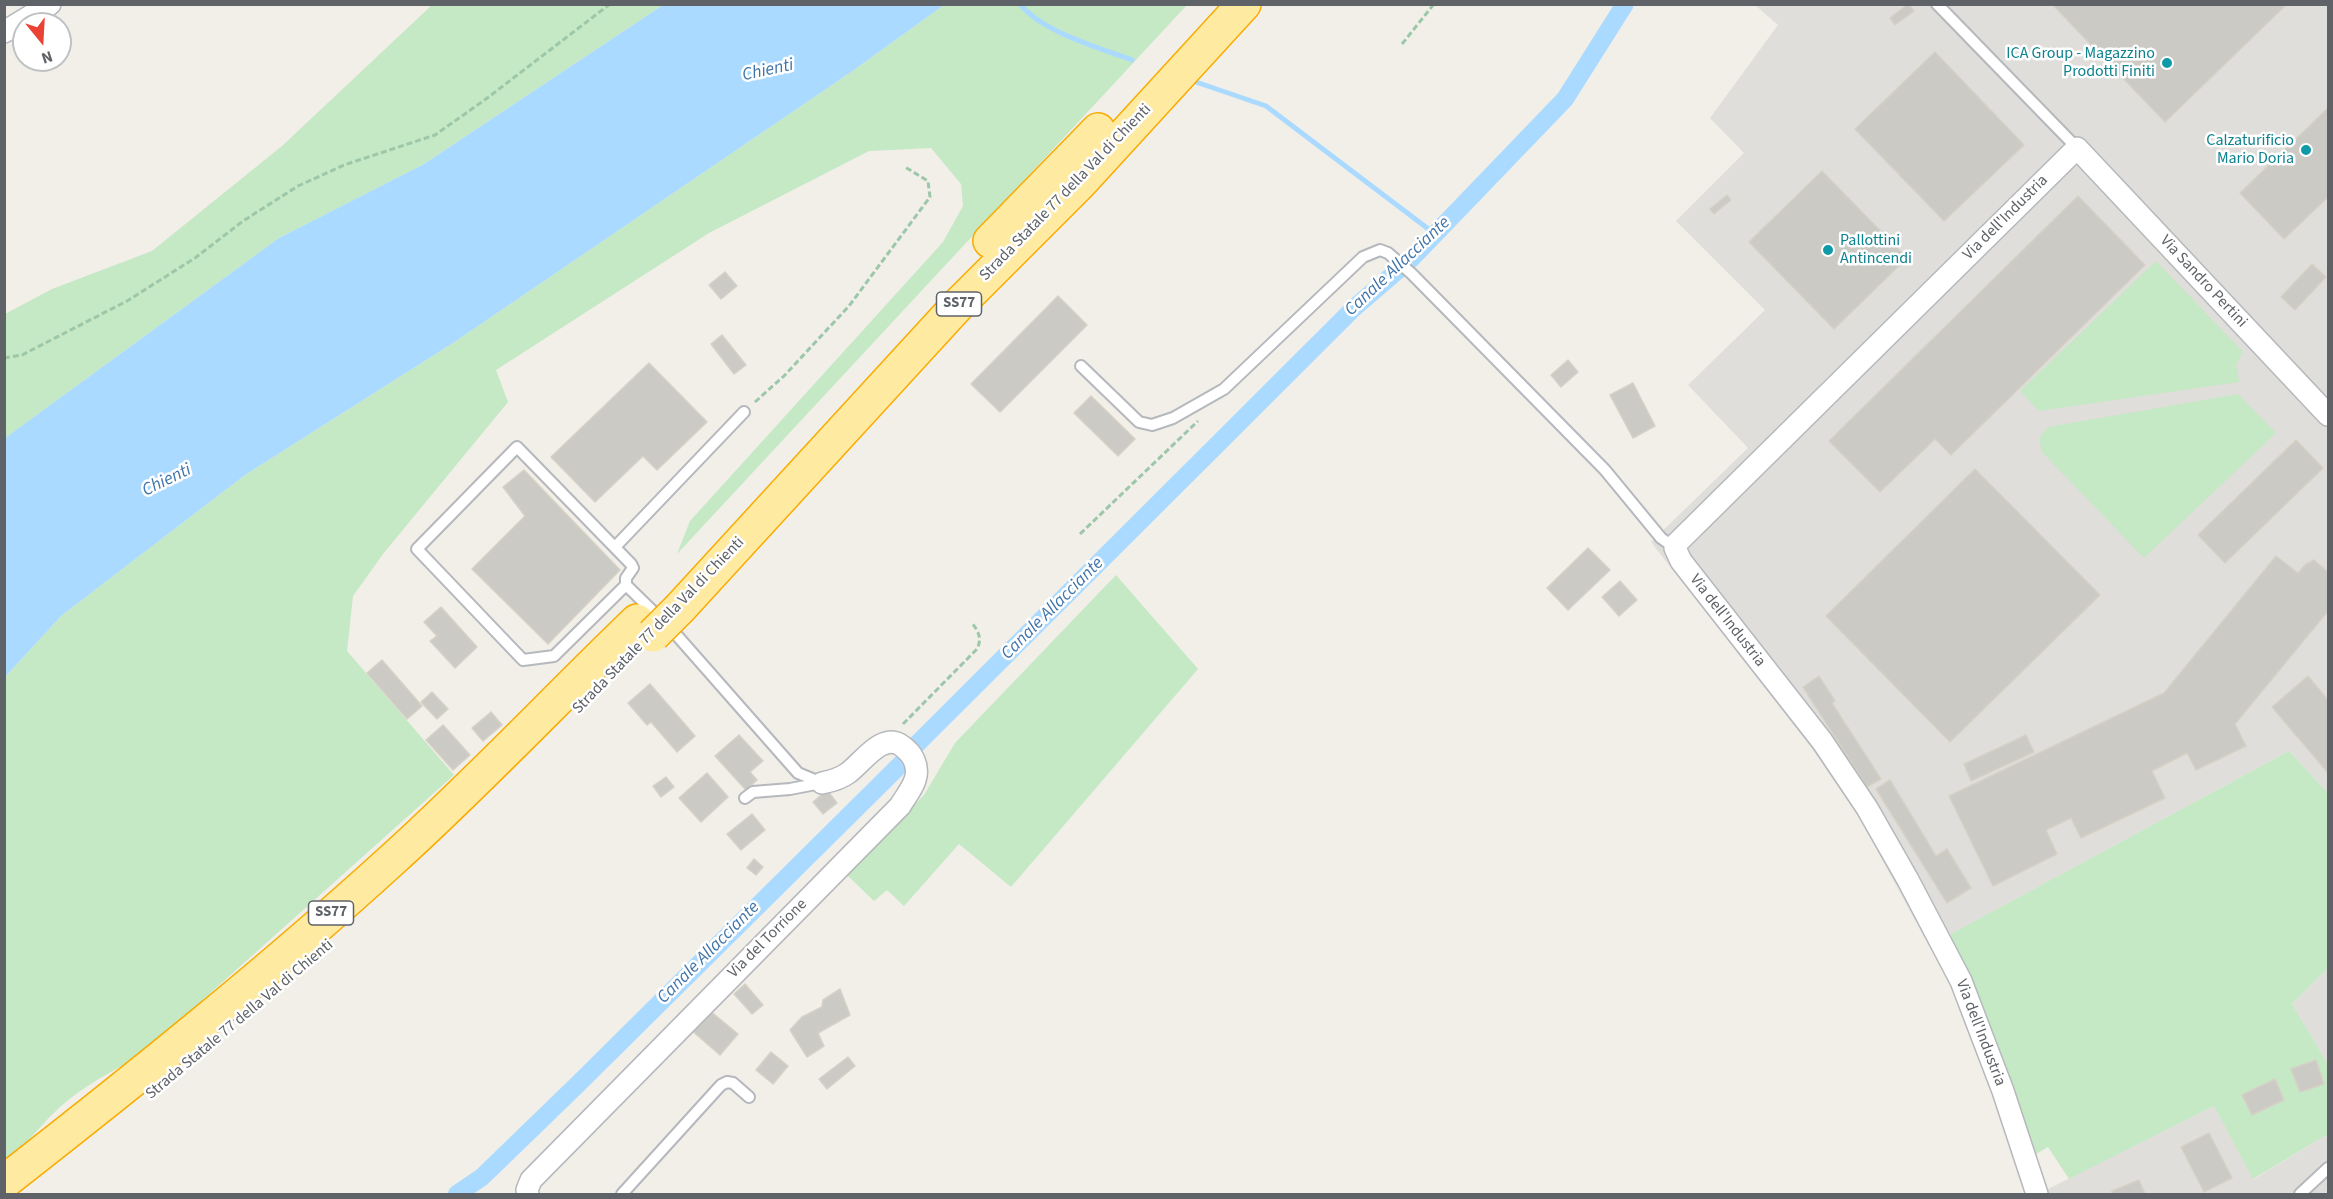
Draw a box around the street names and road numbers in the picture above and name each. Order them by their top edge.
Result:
street label: Strada Statale 77 della Val di Chienti [976,100,1156,286]
street label: Via dell'Industria [1960,172,2052,264]
street label: Via Sandro Pertini [2155,232,2251,332]
road number: SS77 [936,292,982,316]
street label: Strada Statale 77 della Val di Chienti [569,533,749,719]
street label: Via dell'Industria [1685,571,1769,671]
street label: Via del Torrione [724,895,812,983]
road number: SS77 [308,901,354,925]
street label: Strada Statale 77 della Val di Chienti [142,936,338,1104]
street label: Via dell'Industria [1951,977,2009,1089]

